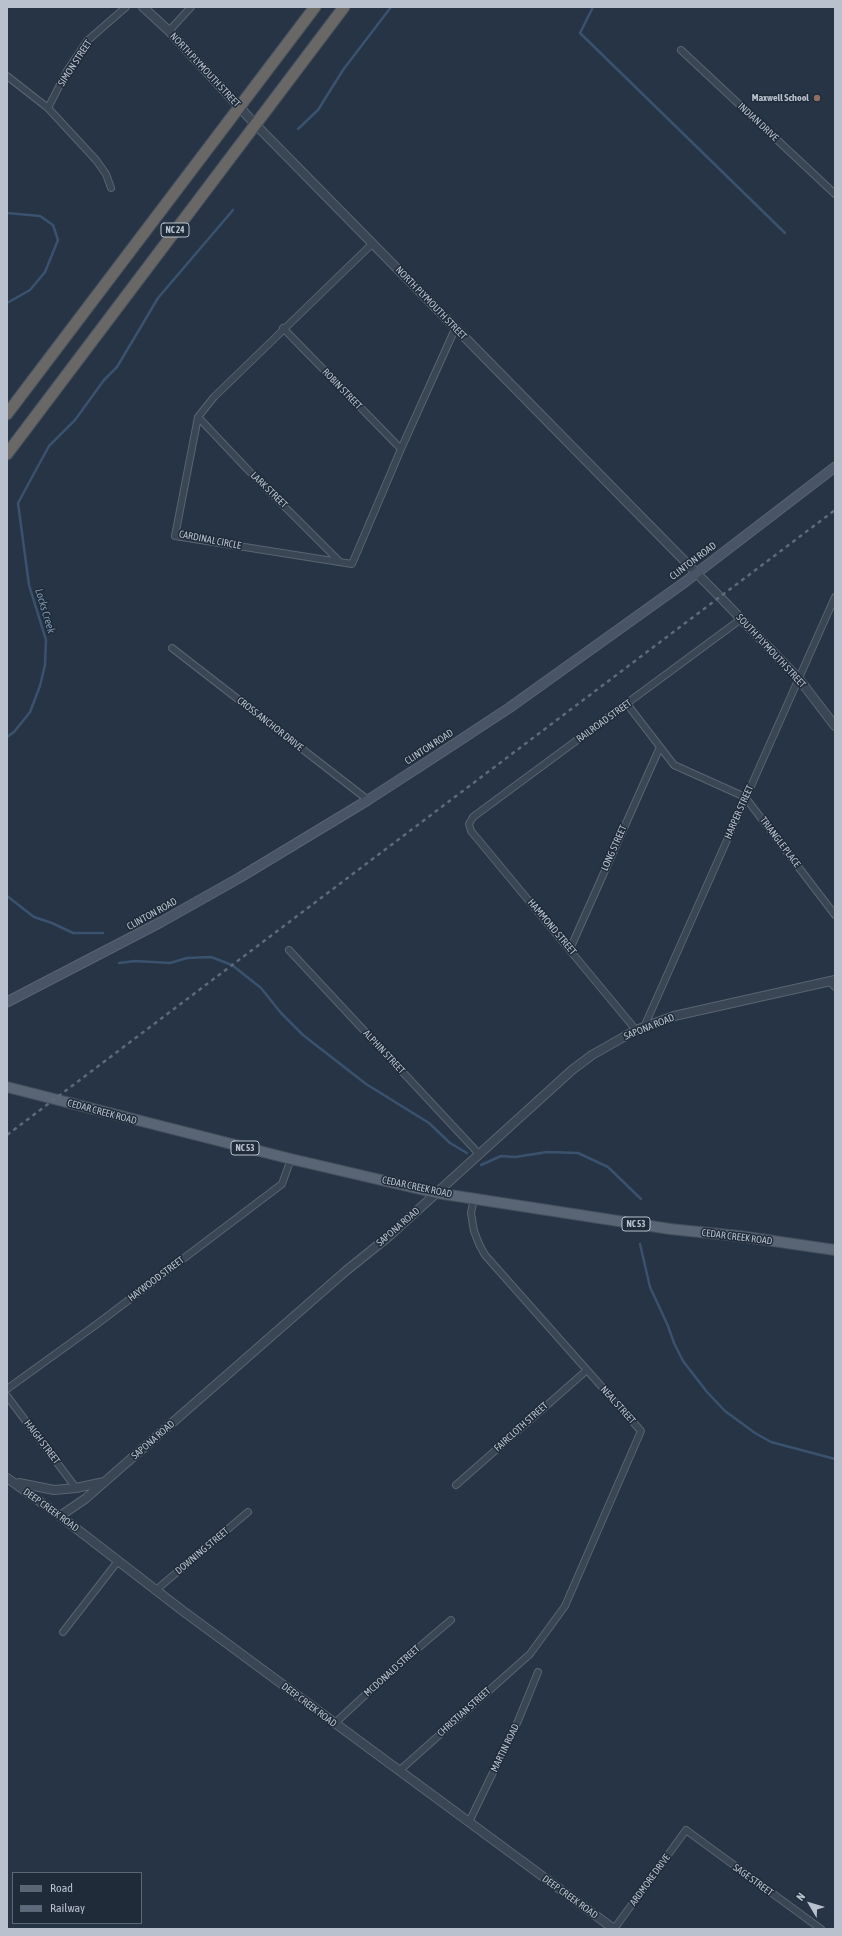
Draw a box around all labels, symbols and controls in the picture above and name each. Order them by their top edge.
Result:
street label: NORTH PLYMOUTH STREET [167,30,243,110]
street label: SIMON STREET [56,37,94,89]
place label: Maxwell School [752,92,809,104]
marker: Maxwell School [812,93,822,103]
street label: INDIAN DRIVE [735,100,781,144]
road number: NC 24 [161,223,189,237]
street label: NORTH PLYMOUTH STREET [393,264,469,342]
street label: ROBIN STREET [320,366,364,412]
street label: LARK STREET [248,470,290,510]
street label: CARDINAL CIRCLE [178,528,242,552]
street label: CLINTON ROAD [667,540,719,582]
water label: Locks Creek [32,587,58,635]
street label: SOUTH PLYMOUTH STREET [734,612,808,690]
street label: CROSS ANCHOR DRIVE [235,694,305,754]
street label: RAILROAD STREET [574,697,634,745]
street label: CLINTON ROAD [403,727,455,767]
street label: HARPER STREET [722,783,756,841]
street label: TRIANGLE PLACE [757,814,803,870]
street label: LONG STREET [599,823,629,873]
street label: CLINTON ROAD [125,895,179,933]
street label: HAMMOND STREET [525,897,579,957]
street label: SAPONA ROAD [622,1011,676,1043]
street label: ALPHIN STREET [361,1028,407,1076]
street label: CEDAR CREEK ROAD [66,1097,138,1127]
road number: NC 53 [231,1141,259,1155]
street label: CEDAR CREEK ROAD [381,1174,453,1200]
street label: SAPONA ROAD [374,1205,422,1249]
road number: NC 53 [622,1217,650,1231]
street label: CEDAR CREEK ROAD [701,1227,773,1247]
street label: HAYWOOD STREET [126,1254,186,1304]
street label: NEAL STREET [598,1384,638,1426]
street label: FAIRCLOTH STREET [492,1400,550,1454]
street label: HAIGH STREET [21,1418,63,1466]
street label: SAPONA ROAD [129,1418,177,1462]
street label: DEEP CREEK ROAD [21,1486,81,1534]
street label: DOWNING STREET [173,1525,231,1577]
street label: MCDONALD STREET [362,1643,422,1699]
street label: DEEP CREEK ROAD [279,1680,339,1730]
street label: CHRISTIAN STREET [435,1685,493,1739]
street label: MARTIN ROAD [488,1722,522,1774]
street label: ARDMORE DRIVE [627,1852,673,1908]
street label: SAGE STREET [731,1861,775,1899]
legend [12,1872,142,1924]
street label: DEEP CREEK ROAD [540,1873,600,1921]
text: Road [50,1881,73,1895]
north arrow [790,1884,830,1924]
text: N [794,1890,807,1903]
text: Railway [50,1901,85,1915]

